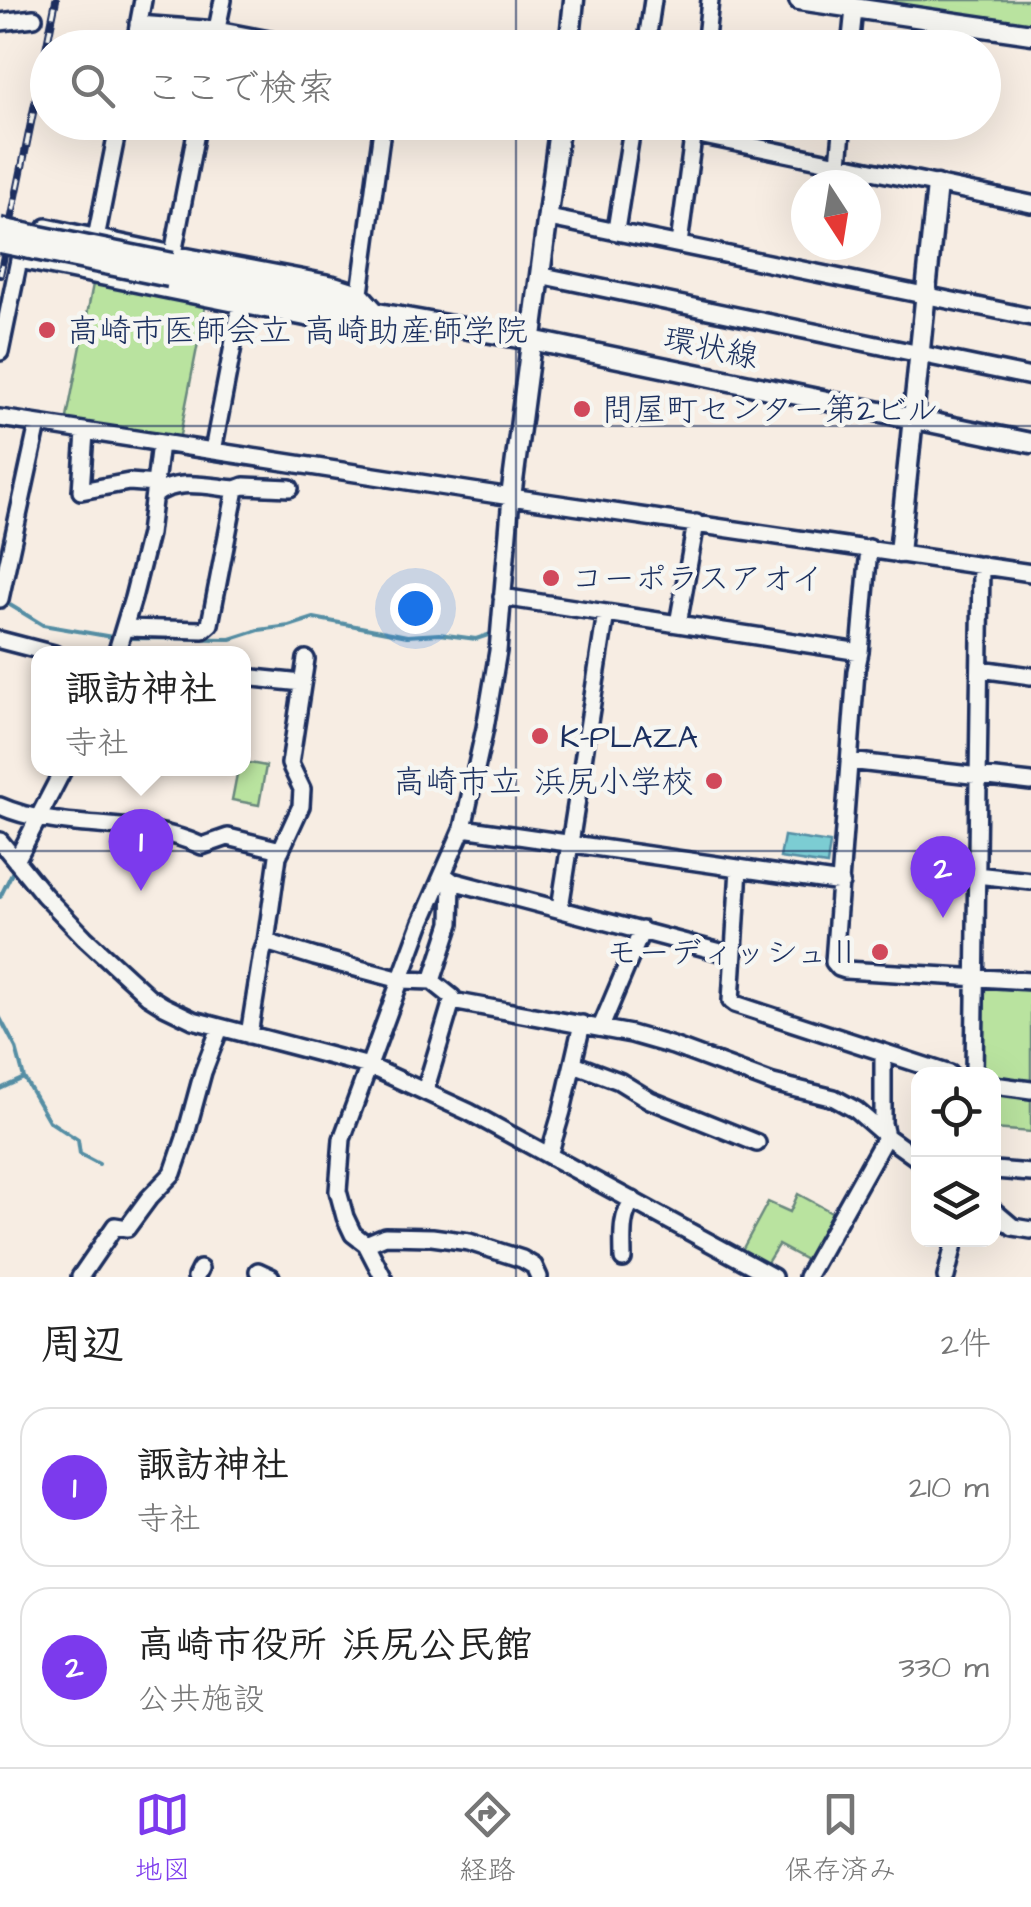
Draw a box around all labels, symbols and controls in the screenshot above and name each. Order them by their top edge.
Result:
search box [30,30,1001,140]
icon: search [65,58,120,113]
text: ここで検索 [145,63,335,115]
north arrow [791,170,881,260]
place label: 高崎市医師会立 高崎助産師学院 [67,309,528,354]
street label: 環状線 [659,316,762,380]
marker: 高崎市医師会立 高崎助産師学院 [36,319,58,341]
place label: 問屋町センター第2ビル [602,388,938,433]
marker: 問屋町センター第2ビル [571,398,593,420]
place label: コーポラスアオイ [571,557,823,602]
marker: コーポラスアオイ [540,567,562,589]
your location [390,583,441,634]
popup [31,646,251,776]
text: 諏訪神社 [65,664,217,716]
place label: K-PLAZA [560,715,698,760]
text: 寺社 [65,721,129,766]
marker: K-PLAZA [529,725,551,747]
place label: 高崎市立 浜尻小学校 [393,760,694,805]
marker: 高崎市立 浜尻小学校 [703,770,725,792]
pin: 1 [108,808,174,891]
pin: 2 [910,836,976,918]
place label: モーディッシュⅡ [606,931,860,976]
marker: モーディッシュⅡ [869,941,891,963]
map controls [911,1067,1001,1247]
button: locate [911,1067,1001,1157]
button: layers [911,1157,1001,1247]
text: 周辺 [40,1317,124,1375]
text: 2件 [941,1322,991,1367]
text: 諏訪神社 [137,1440,289,1492]
text: 1 [72,1465,77,1510]
text: 210 m [909,1465,989,1510]
text: 寺社 [137,1497,201,1542]
text: 高崎市役所 浜尻公民館 [137,1620,532,1672]
text: 2 [65,1645,84,1690]
text: 330 m [899,1645,989,1690]
text: 公共施設 [137,1677,265,1722]
tab: 地図 [134,1787,191,1890]
tab: 経路 [459,1787,516,1890]
tab: 保存済み [784,1787,897,1890]

